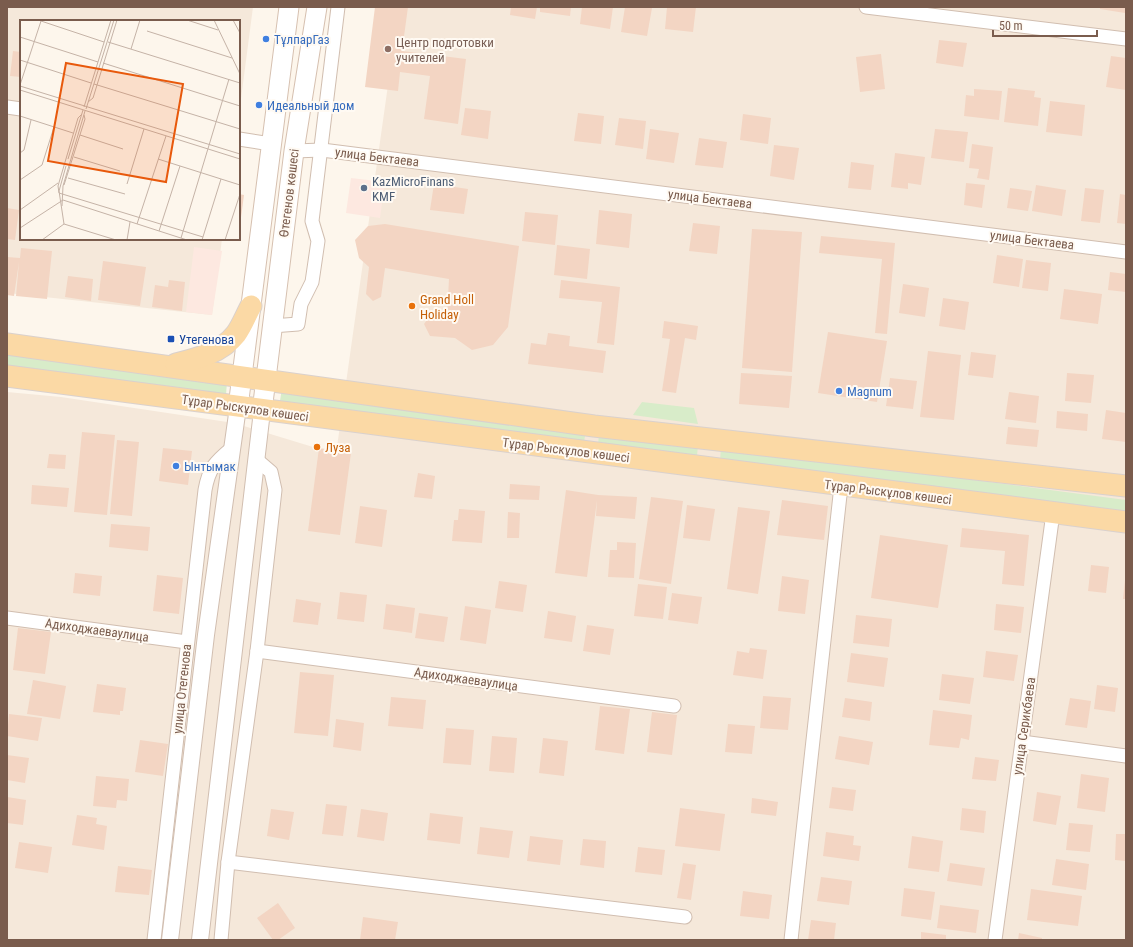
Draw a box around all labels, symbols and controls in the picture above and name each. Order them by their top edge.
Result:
scale bar [993,12,1097,38]
text: 50 m [999,19,1023,33]
inset map [20,20,240,240]
place label: ТұлпарГаз [274,32,330,47]
marker: ТұлпарГаз [261,34,271,44]
place label: Центр подготовки учителей [396,35,494,65]
marker: Центр подготовки учителей [383,44,393,54]
place label: Идеальный дом [267,98,354,113]
marker: Идеальный дом [254,100,264,110]
street label: улица Бектаева [334,144,420,170]
street label: Өтегенов көшесі [276,148,302,238]
place label: KazMicroFinans KMF [372,174,454,204]
marker: KazMicroFinans KMF [359,183,369,193]
street label: улица Бектаева [667,186,753,212]
street label: улица Бектаева [989,227,1075,253]
place label: Grand Holl Holiday [420,292,474,322]
marker: Grand Holl Holiday [407,301,417,311]
place label: Утегенова [179,332,234,347]
marker: Утегенова [166,334,176,344]
place label: Magnum [847,384,892,399]
marker: Magnum [834,386,844,396]
street label: Тұрар Рыскұлов көшесі [180,392,310,424]
street label: Тұрар Рыскұлов көшесі [501,435,631,465]
place label: Луза [325,440,350,455]
marker: Луза [312,442,322,452]
place label: Ынтымак [184,459,236,474]
marker: Ынтымак [171,461,181,471]
street label: Тұрар Рыскұлов көшесі [823,477,953,507]
street label: Адиходжаеваулица [44,615,150,645]
street label: улица Отегенова [170,643,194,735]
street label: Адиходжаеваулица [413,664,519,694]
street label: улица Серикбаева [1010,676,1038,776]

